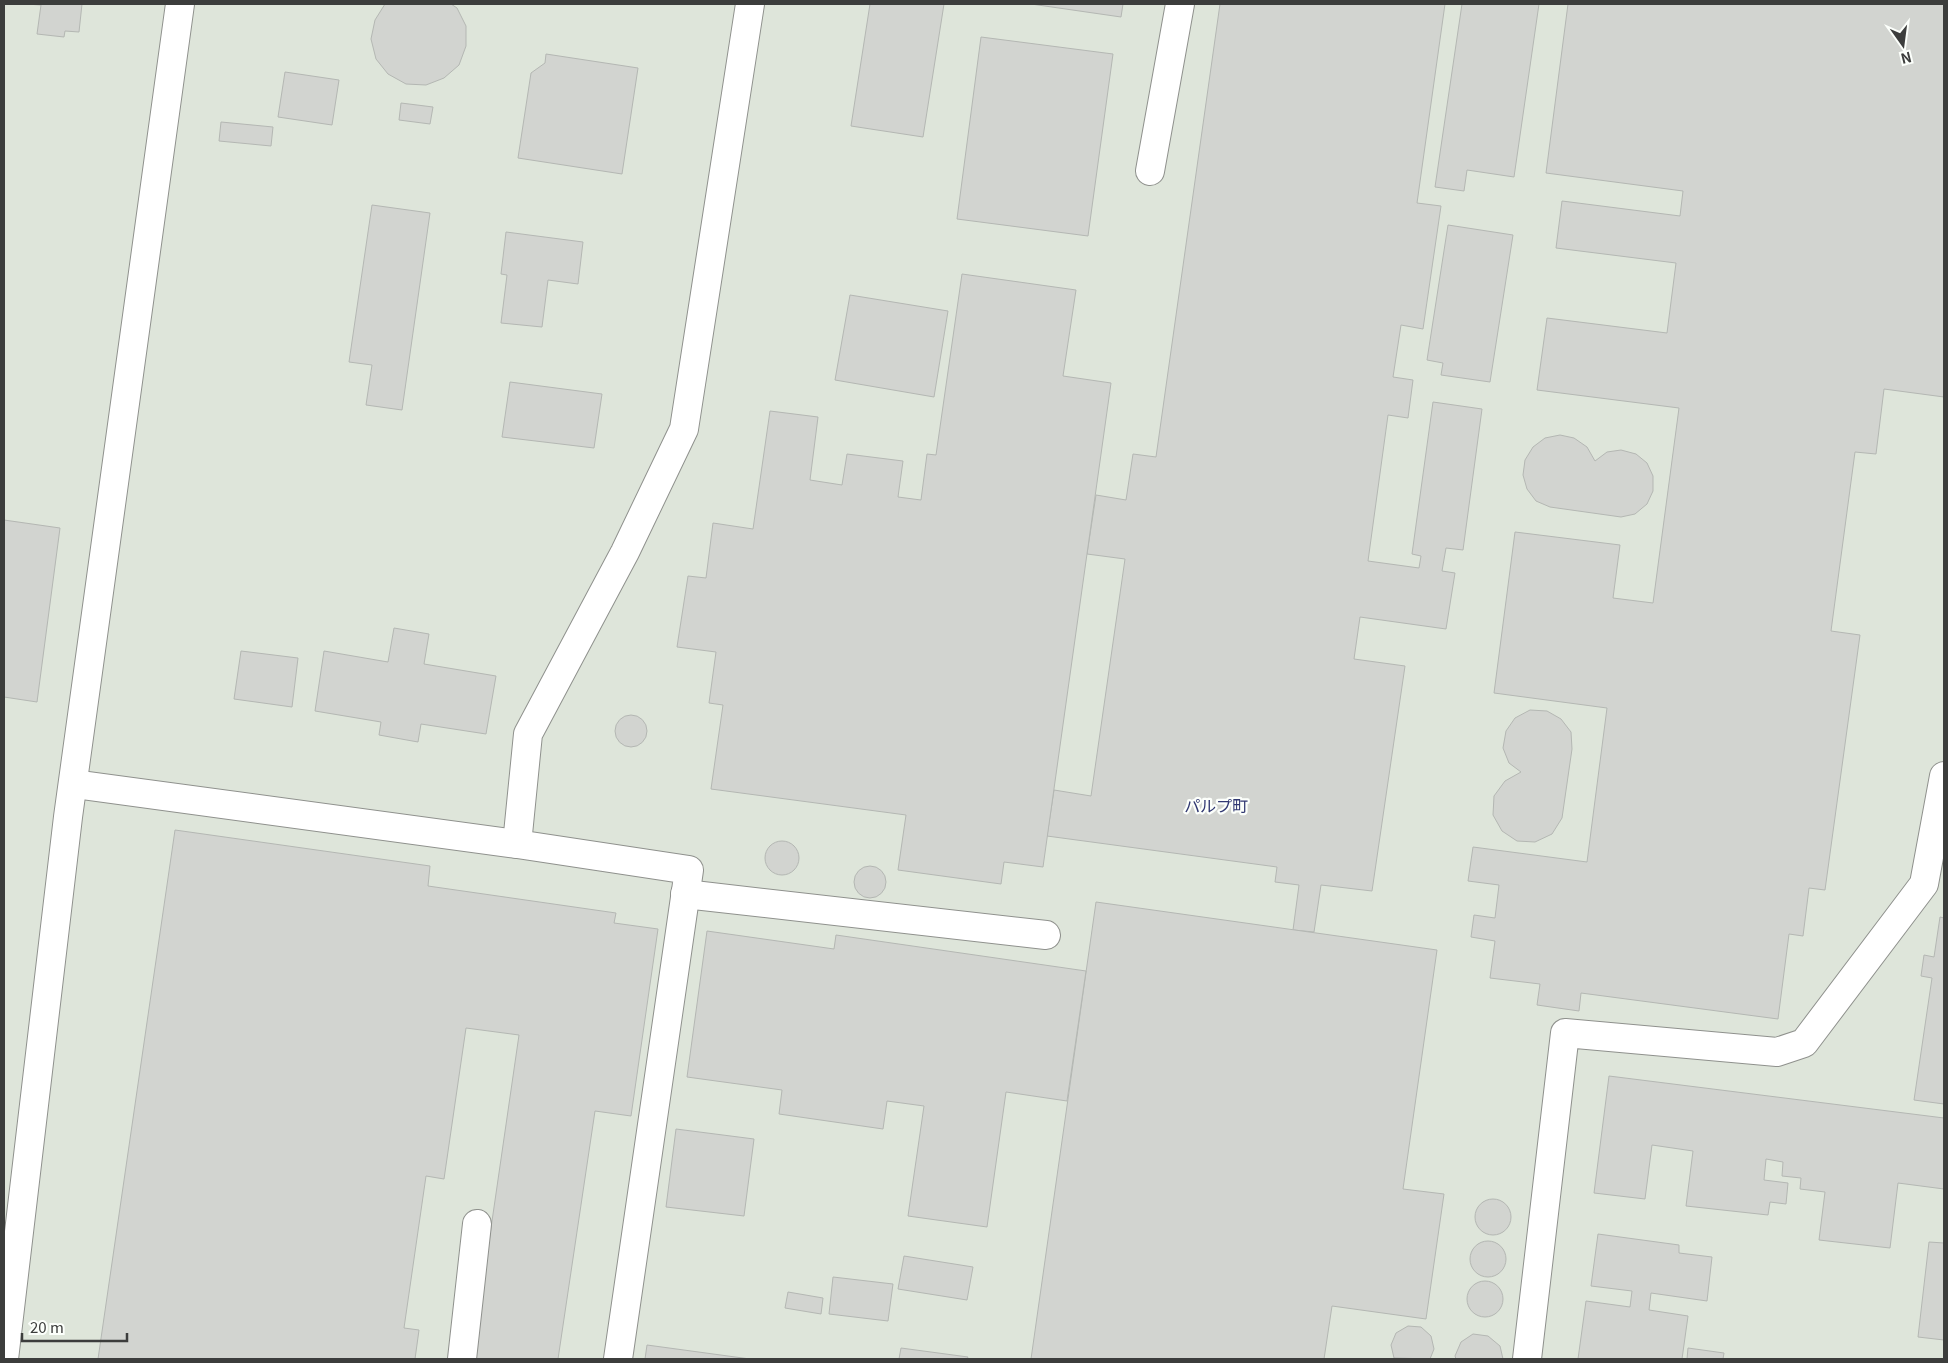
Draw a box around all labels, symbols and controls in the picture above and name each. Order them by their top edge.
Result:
north arrow [1878,20,1928,70]
text: N [1899,48,1914,70]
district label: パルプ町 [1184,793,1248,817]
scale bar [22,1310,128,1342]
text: 20 m [30,1316,64,1337]

